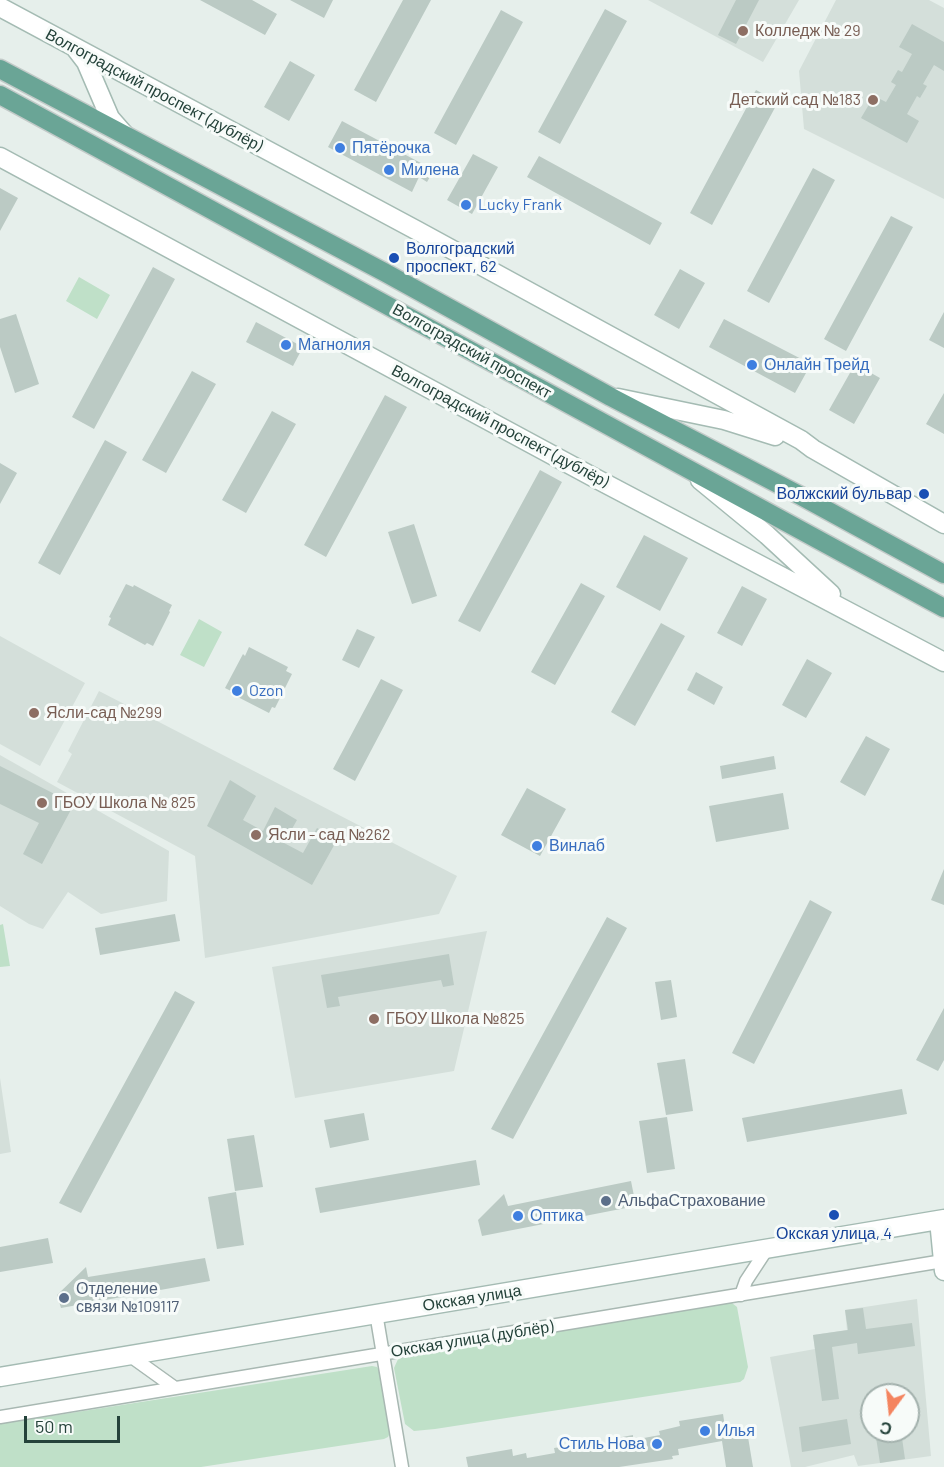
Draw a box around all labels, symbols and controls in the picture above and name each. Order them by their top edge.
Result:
place label: Колледж № 29 [755,21,861,41]
street label: Волгоградский проспект (дублёр) [42,24,266,156]
marker: Колледж № 29 [736,24,750,38]
place label: Детский сад №183 [730,90,861,110]
marker: Детский сад №183 [866,93,880,107]
place label: Пятёрочка [352,138,430,158]
marker: Пятёрочка [333,141,347,155]
place label: Милена [401,160,459,180]
marker: Милена [382,163,396,177]
place label: Lucky Frank [478,195,562,215]
marker: Lucky Frank [459,198,473,212]
place label: Волгоградский проспект, 62 [406,239,515,277]
marker: Волгоградский проспект, 62 [387,251,401,265]
street label: Волгоградский проспект [389,299,555,403]
place label: Магнолия [298,335,371,355]
marker: Магнолия [279,338,293,352]
place label: Онлайн Трейд [764,355,869,375]
marker: Онлайн Трейд [745,358,759,372]
street label: Волгоградский проспект (дублёр) [388,360,612,492]
place label: Волжский бульвар [776,484,912,504]
marker: Волжский бульвар [917,487,931,501]
place label: Ozon [249,681,283,701]
marker: Ozon [230,684,244,698]
place label: Ясли-сад №299 [46,703,162,723]
marker: Ясли-сад №299 [27,706,41,720]
place label: ГБОУ Школа № 825 [54,793,196,813]
marker: ГБОУ Школа № 825 [35,796,49,810]
place label: Ясли - сад №262 [268,825,391,845]
marker: Ясли - сад №262 [249,828,263,842]
place label: Винлаб [549,836,605,856]
marker: Винлаб [530,839,544,853]
place label: ГБОУ Школа №825 [386,1009,525,1029]
marker: ГБОУ Школа №825 [367,1012,381,1026]
place label: АльфаСтрахование [618,1191,766,1211]
marker: АльфаСтрахование [599,1194,613,1208]
place label: Оптика [530,1206,584,1226]
marker: Окская улица, 4 [827,1208,841,1222]
marker: Оптика [511,1209,525,1223]
place label: Окская улица, 4 [776,1224,892,1244]
place label: Отделение связи №109117 [76,1279,179,1317]
street label: Окская улица [421,1281,523,1315]
marker: Отделение связи №109117 [57,1291,71,1305]
street label: Окская улица (дублёр) [389,1317,555,1361]
north arrow [860,1383,920,1443]
scale bar [27,1404,123,1442]
text: 50 m [35,1415,73,1437]
text: С [878,1418,894,1440]
place label: Илья [717,1421,755,1441]
marker: Илья [698,1424,712,1438]
place label: Стиль Нова [559,1434,645,1454]
marker: Стиль Нова [650,1437,664,1451]

